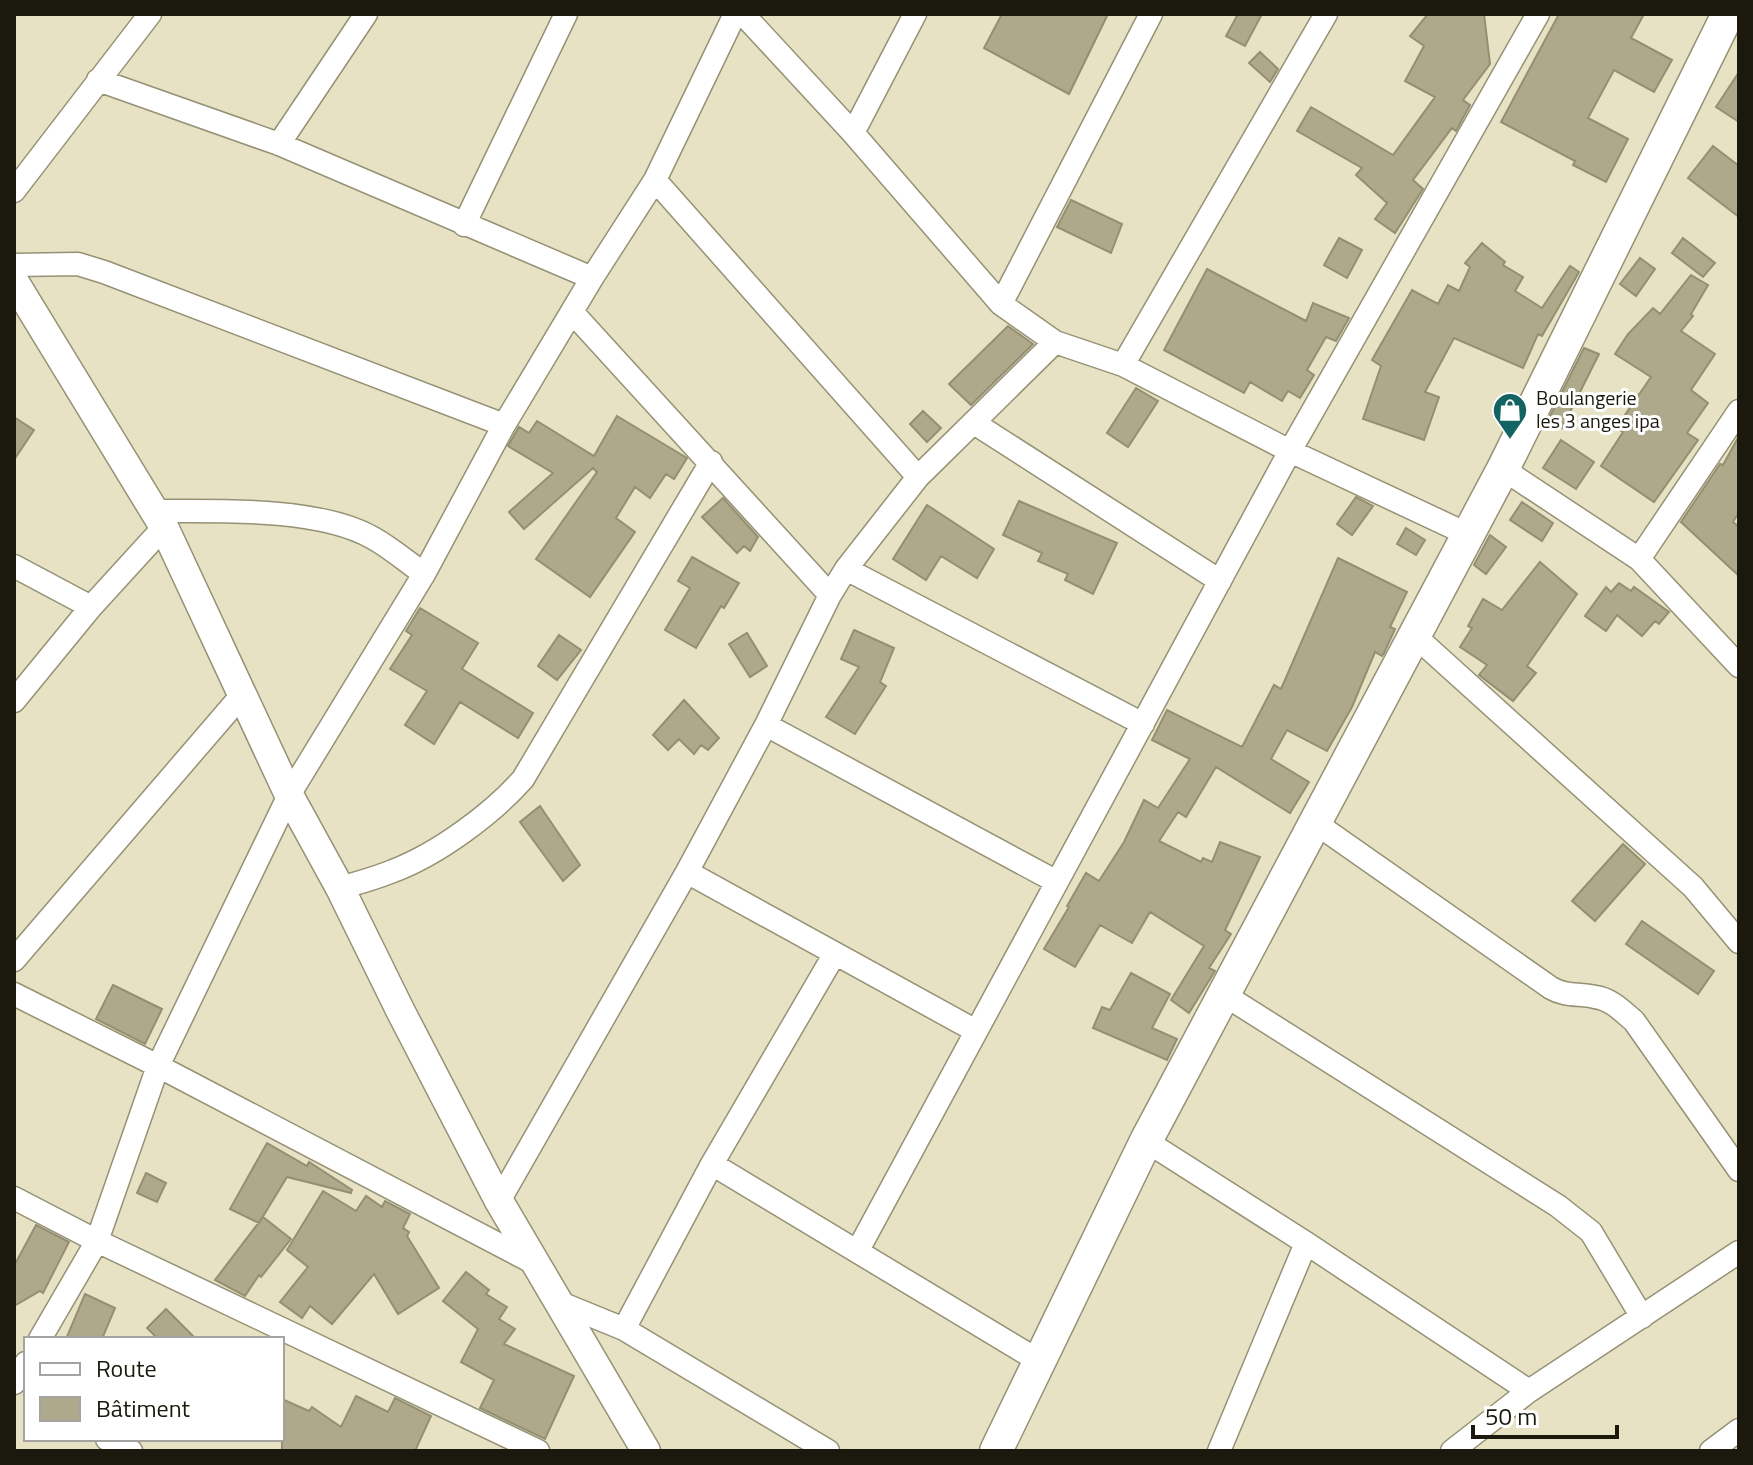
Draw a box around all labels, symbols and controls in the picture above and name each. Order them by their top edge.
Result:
place label: Boulangerie les 3 anges ipa [1536,382,1660,436]
shop icon: Boulangerie les 3 anges ipa [1491,391,1529,441]
legend [24,1337,284,1441]
text: Route [96,1350,157,1386]
scale bar [1473,1389,1617,1439]
text: Bâtiment [96,1390,190,1426]
text: 50 m [1485,1398,1537,1434]

